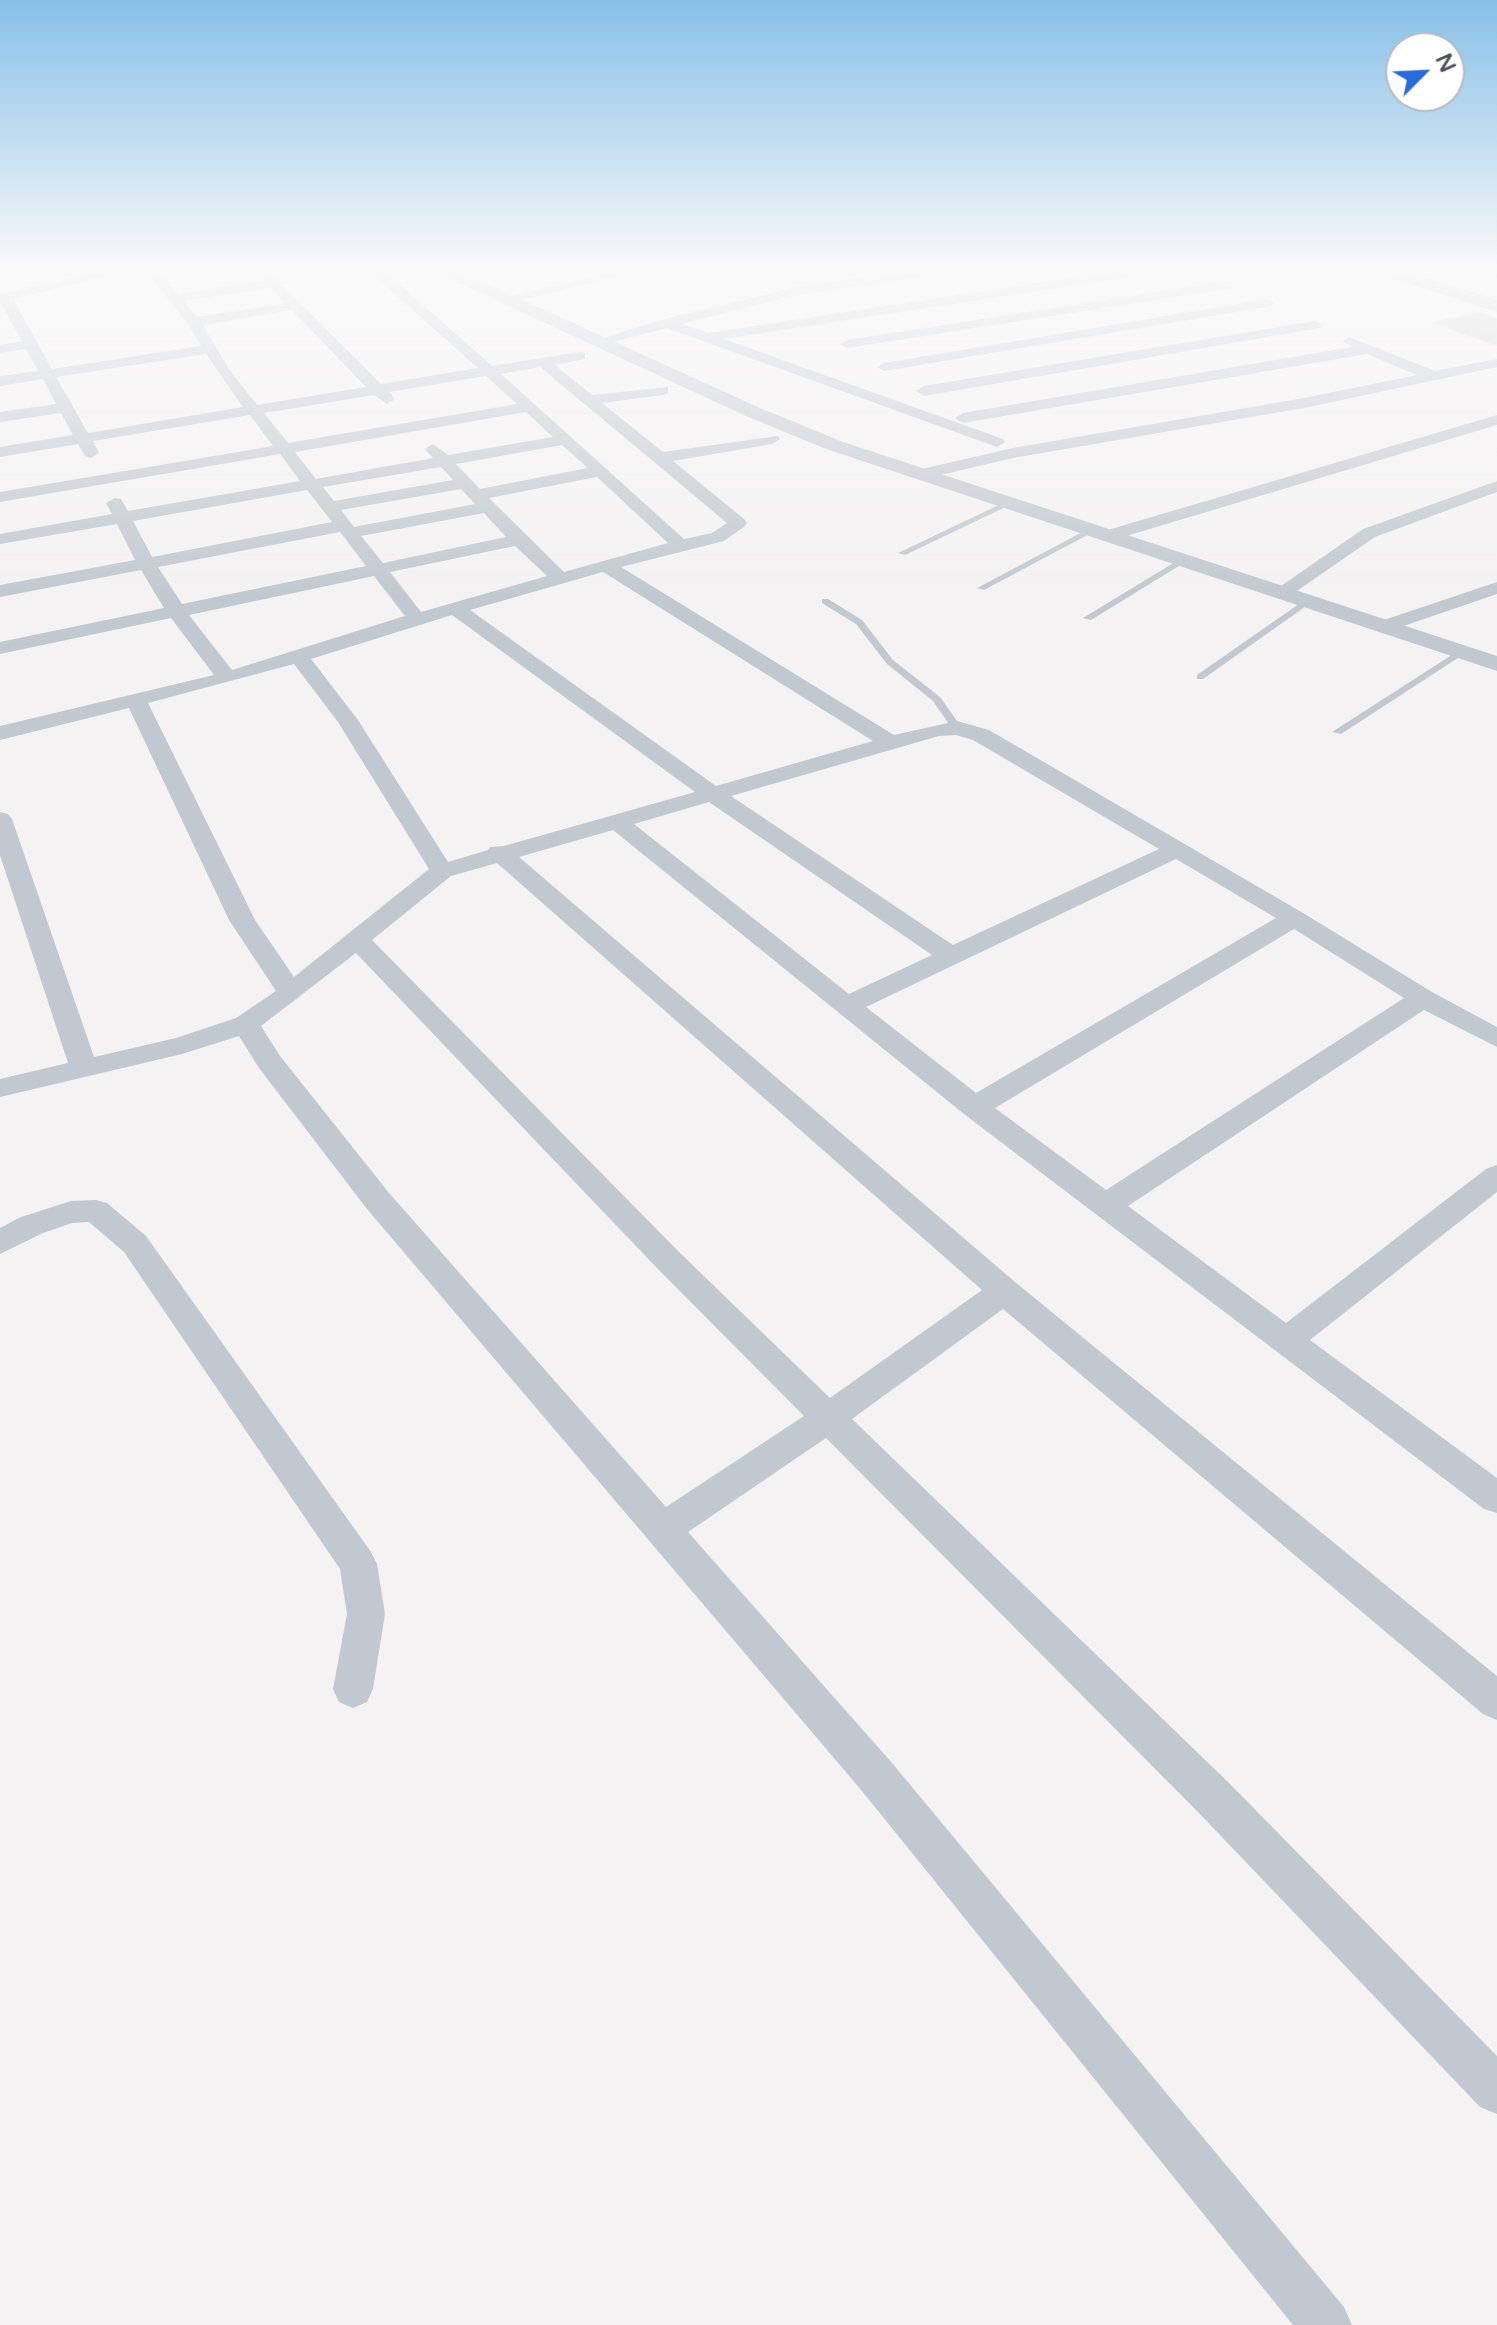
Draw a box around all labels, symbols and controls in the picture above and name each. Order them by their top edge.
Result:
north arrow [1385,32,1465,112]
text: N [1430,50,1461,76]

